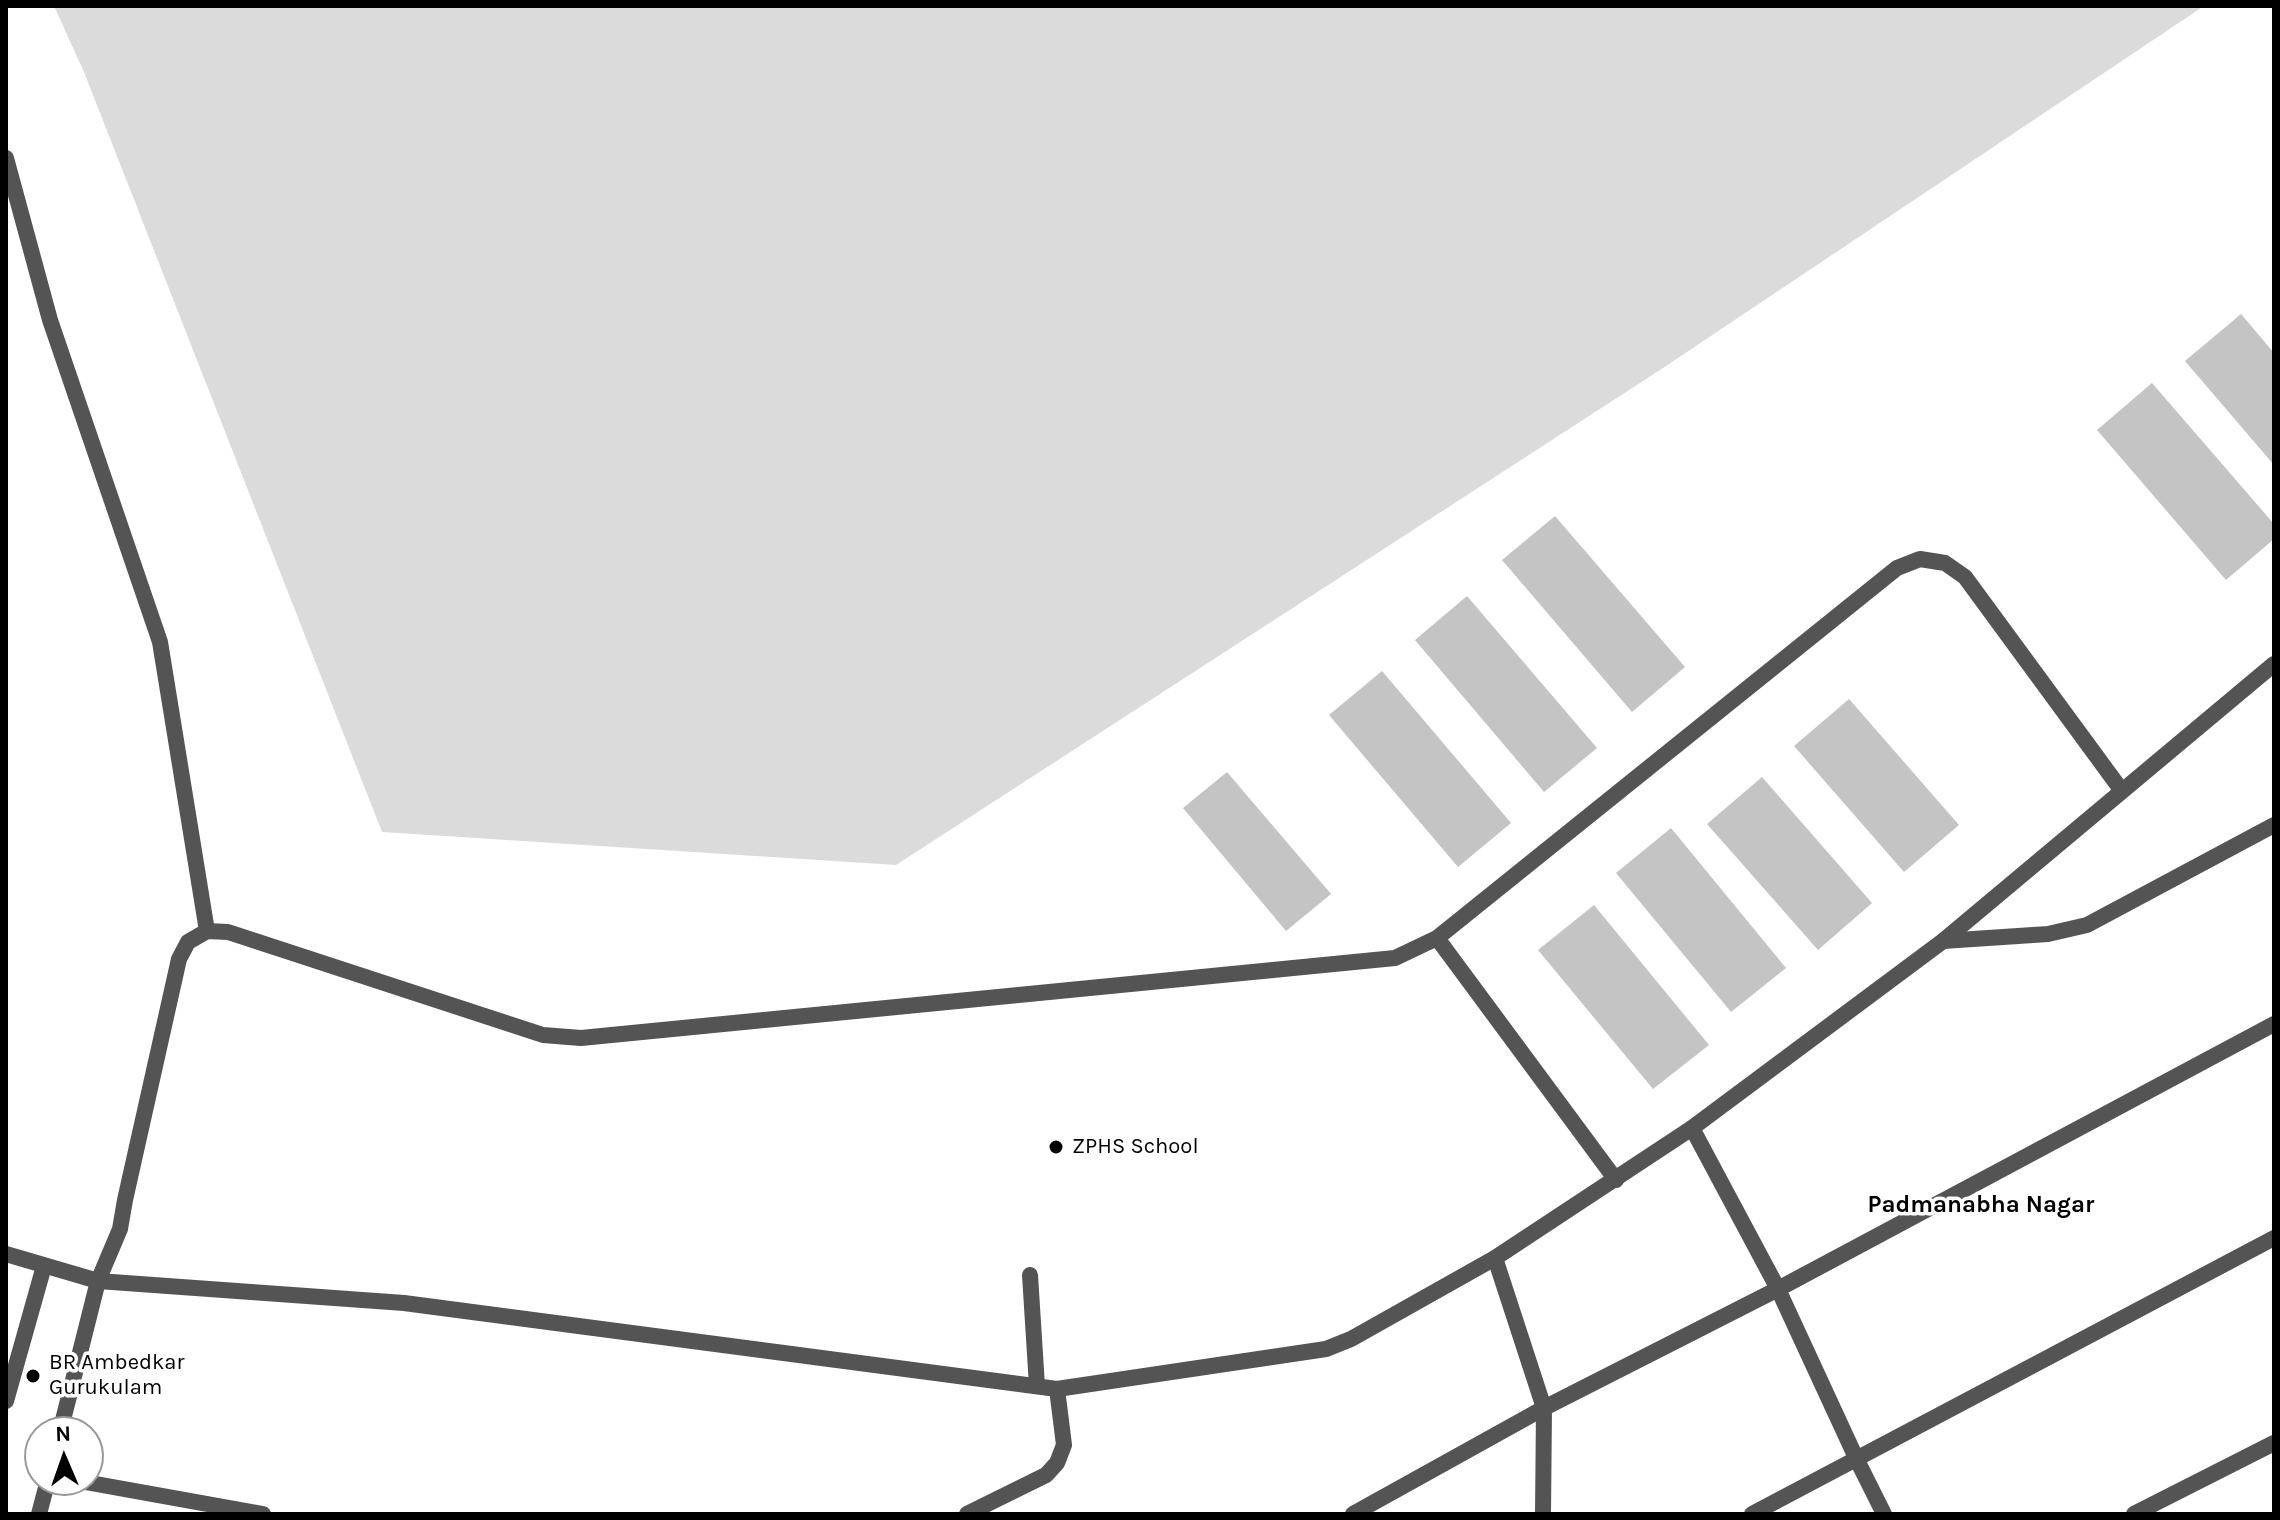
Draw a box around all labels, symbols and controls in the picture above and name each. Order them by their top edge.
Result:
place label: ZPHS School [1072,1134,1199,1160]
marker: ZPHS School [1047,1138,1065,1156]
district label: Padmanabha Nagar [1868,1191,2094,1219]
place label: BR Ambedkar Gurukulam [49,1350,184,1402]
marker: BR Ambedkar Gurukulam [24,1367,42,1385]
north arrow [24,1416,104,1496]
text: N [55,1421,72,1447]

